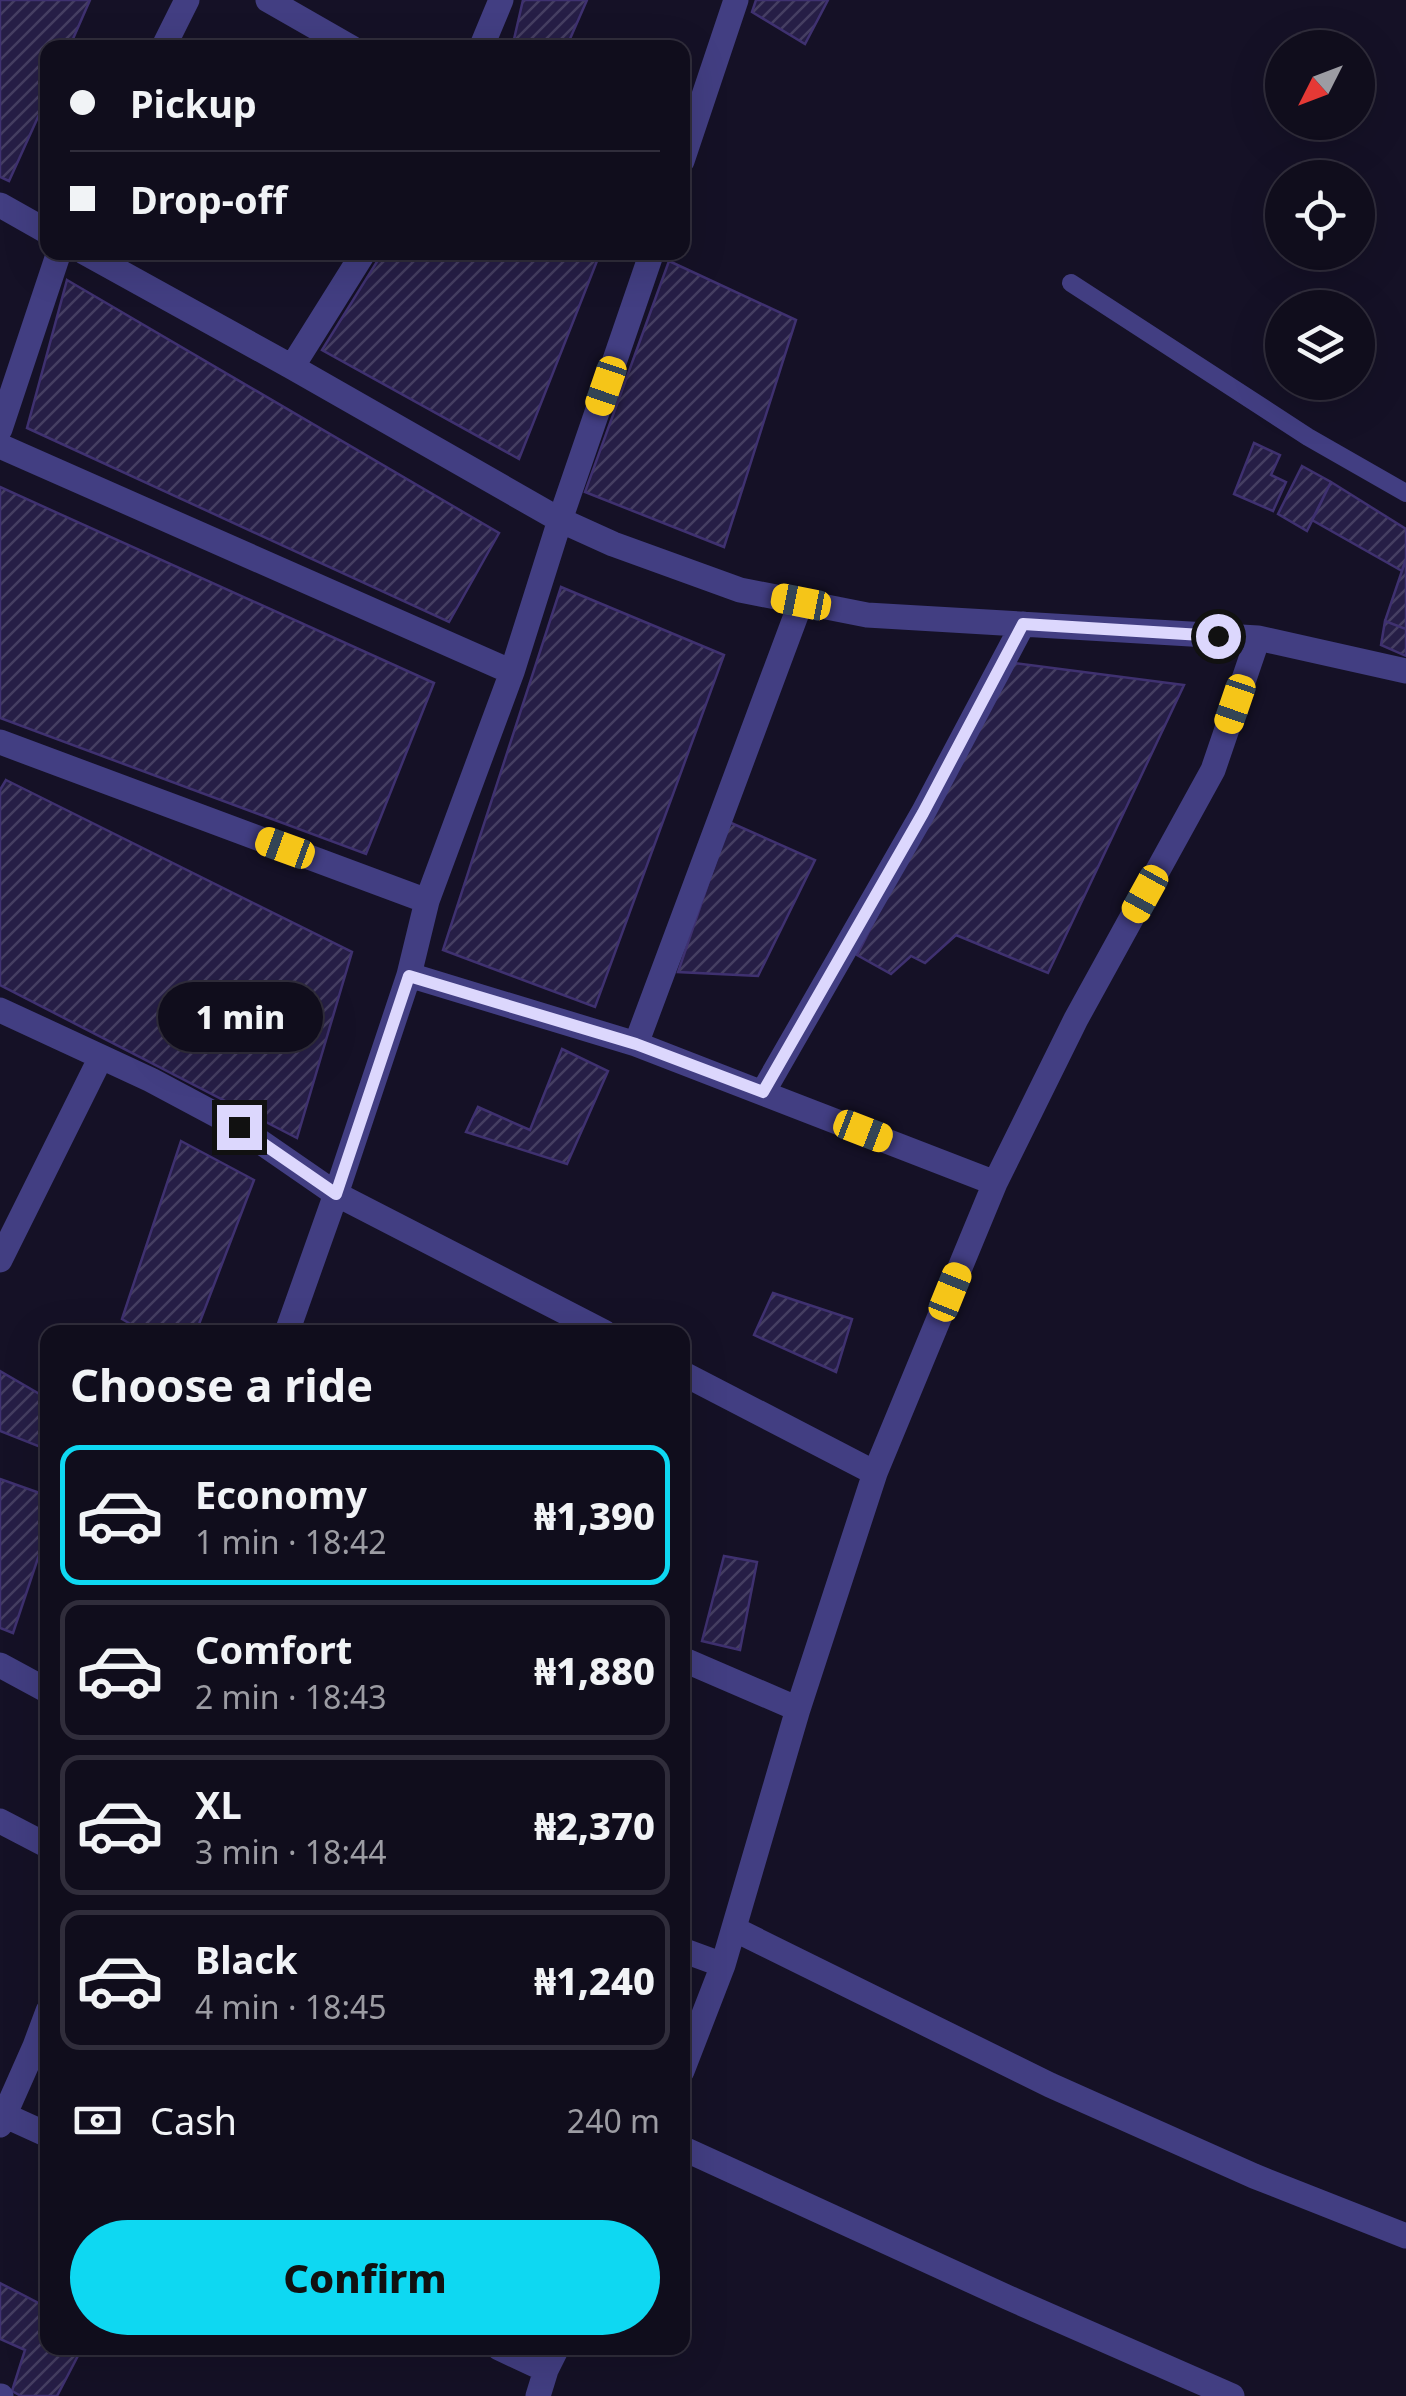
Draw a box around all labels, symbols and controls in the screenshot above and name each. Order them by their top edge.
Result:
north arrow [1265,30,1375,140]
map controls [1265,30,1375,400]
text: Pickup [130,77,257,129]
button: locate [1265,160,1375,270]
text: Drop-off [130,173,287,225]
button: layers [1265,290,1375,400]
car [582,353,630,419]
car [769,582,833,622]
route start [1196,614,1241,659]
car [1211,671,1259,737]
car [252,824,318,872]
car [1117,860,1173,928]
callout: 1 min [156,982,322,1052]
text: 1 min [196,995,285,1038]
route end [217,1105,262,1150]
car [830,1106,896,1156]
car [925,1259,975,1325]
text: Choose a ride [70,1354,373,1415]
text: Economy [195,1468,367,1520]
icon: car [75,1470,165,1560]
text: ₦1,390 [534,1489,655,1541]
text: 1 min · 18:42 [195,1520,387,1563]
text: Comfort [195,1623,352,1675]
icon: car [75,1625,165,1715]
text: ₦1,880 [534,1644,655,1696]
text: 2 min · 18:43 [195,1675,387,1718]
text: XL [195,1778,242,1830]
icon: car [75,1780,165,1870]
text: ₦2,370 [534,1799,655,1851]
text: 3 min · 18:44 [195,1830,387,1873]
text: Black [195,1933,298,1985]
icon: car [75,1935,165,2025]
text: ₦1,240 [534,1954,655,2006]
text: 4 min · 18:45 [195,1985,387,2028]
icon: cash [70,2093,125,2148]
text: Cash [150,2094,237,2146]
text: 240 m [567,2099,660,2142]
button: Confirm [70,2220,660,2335]

